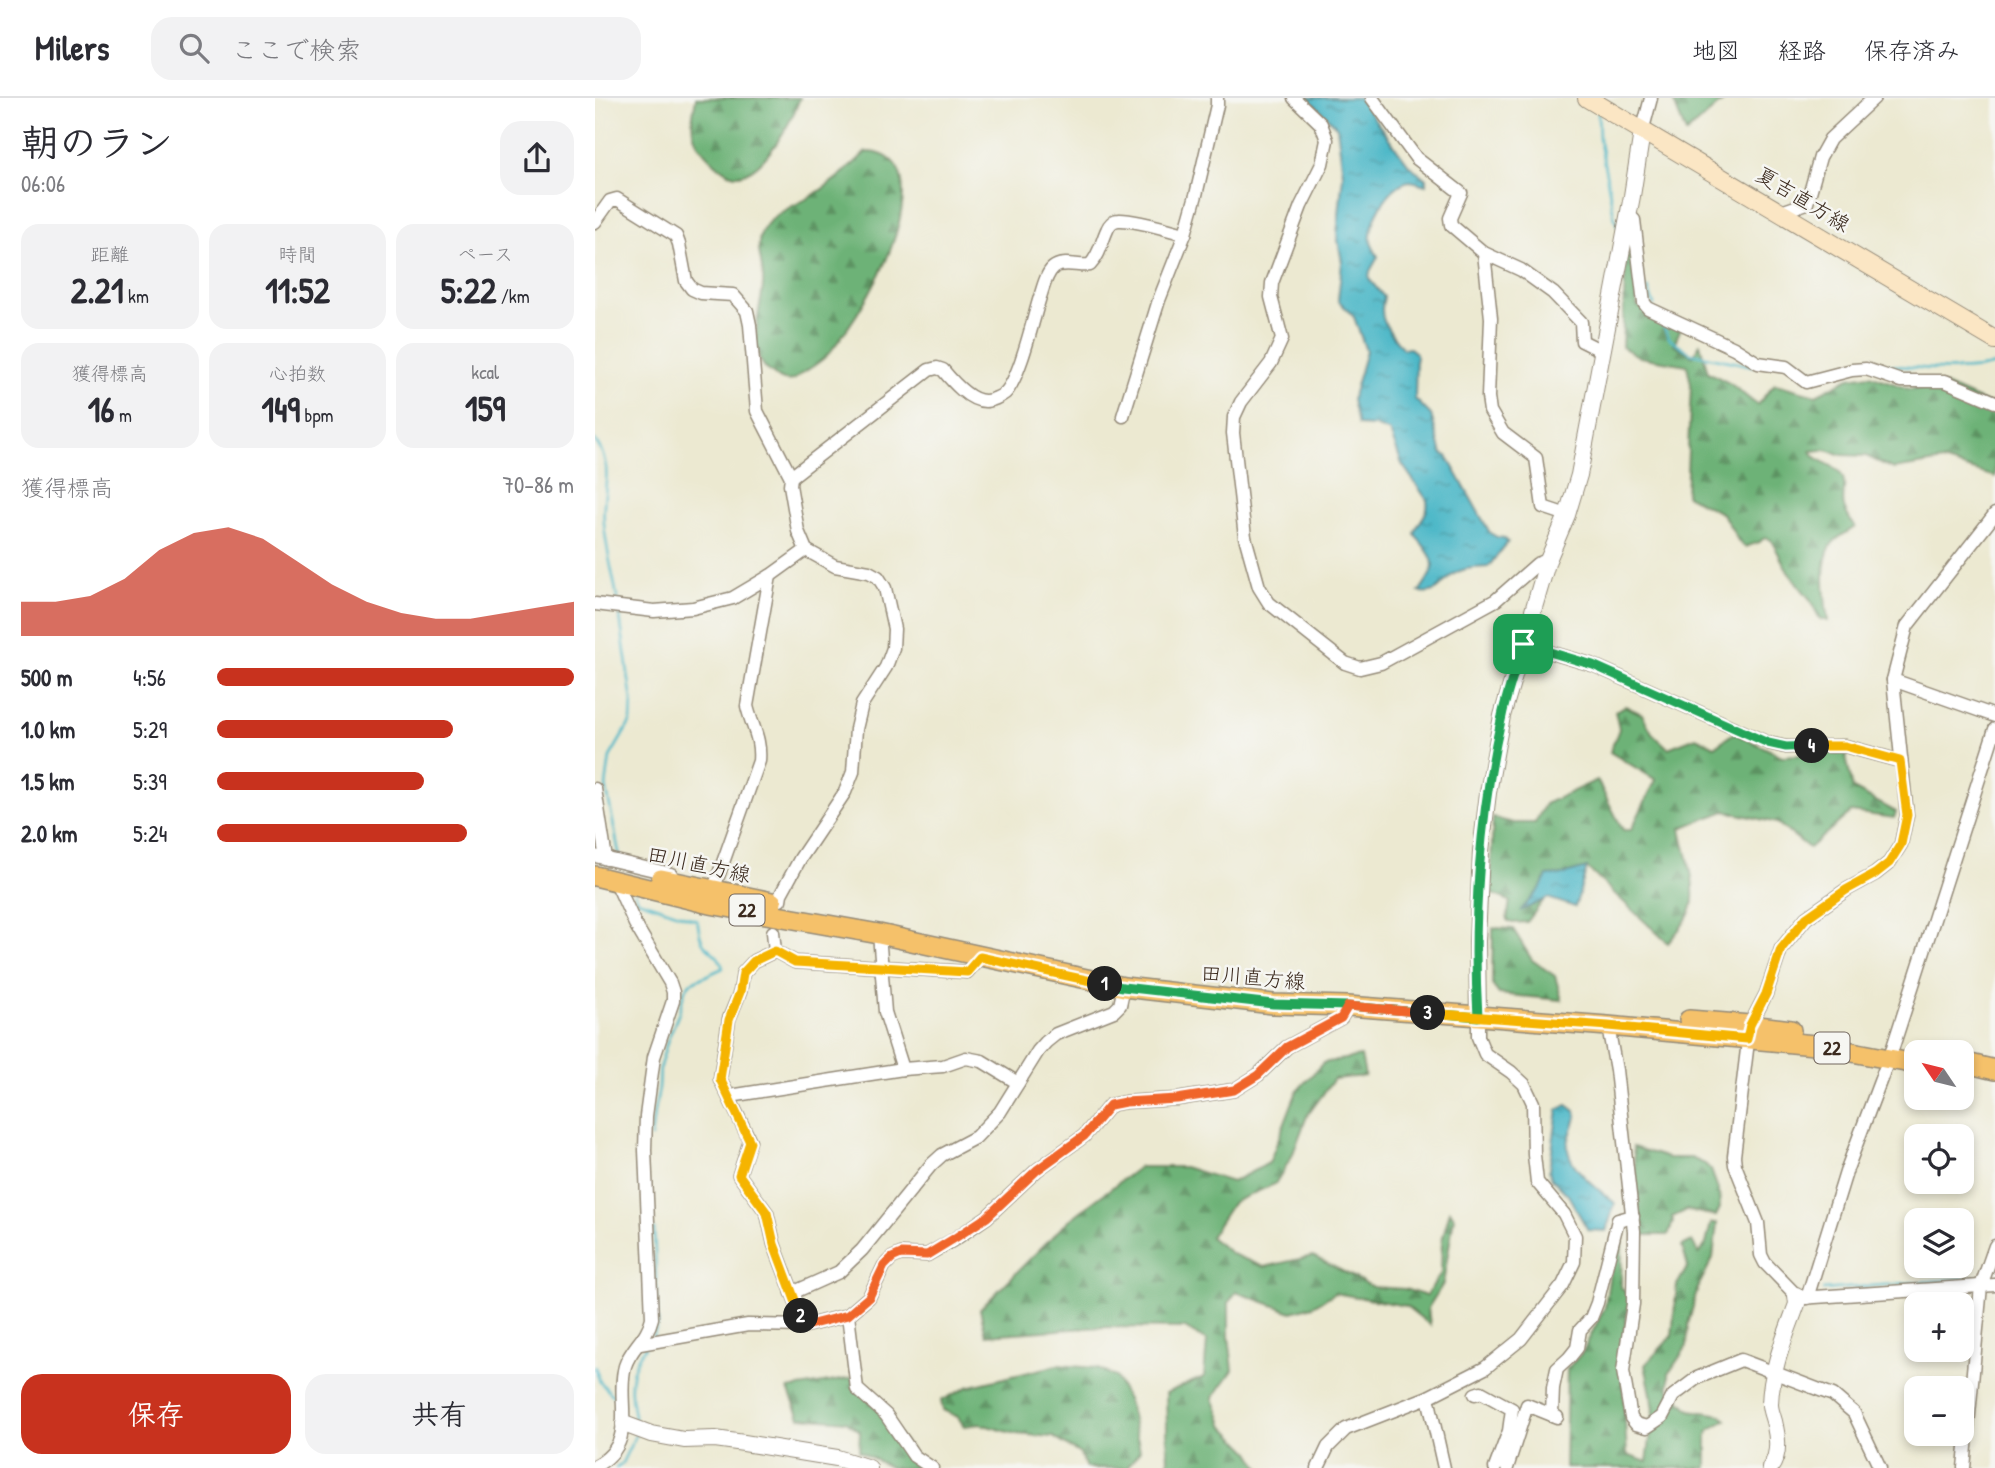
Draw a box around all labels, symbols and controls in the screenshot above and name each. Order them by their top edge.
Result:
search box [151,17,641,80]
text: Milers [35,26,109,70]
icon: search [175,29,213,67]
text: ここで検索 [231,32,361,67]
text: 地図 [1692,34,1740,66]
text: 経路 [1778,34,1826,66]
text: 保存済み [1864,34,1960,66]
text: 朝のラン [21,116,173,168]
button: share [500,121,574,195]
street label: 夏吉直方線 [1751,160,1855,238]
text: 06:06 [21,168,65,199]
text: 距離 [91,241,129,267]
text: 時間 [278,241,317,267]
text: ペース [457,241,513,267]
text: 2.21 [71,267,124,314]
text: 11:52 [265,267,330,314]
text: 5:22 [441,267,496,314]
text: km [124,283,149,309]
text: /km [496,283,530,309]
text: kcal [471,359,499,385]
text: 獲得標高 [72,360,148,386]
text: 心拍数 [269,360,326,386]
text: 159 [465,385,505,432]
text: 16 [88,386,115,433]
text: 149 [262,386,300,433]
text: m [115,402,132,428]
text: bpm [300,402,333,428]
text: 70–86 m [503,469,574,500]
text: 獲得標高 [21,472,113,503]
pin [1493,614,1553,674]
icon: arrive [1504,625,1542,663]
text: 500 m [21,662,72,693]
text: 4:56 [133,662,166,693]
text: 1.0 km [21,714,75,745]
text: 5:29 [133,714,167,745]
pin: 4 [1795,728,1829,764]
text: 4 [1808,732,1815,758]
text: 1.5 km [21,766,74,797]
text: 5:39 [133,766,167,797]
text: 2.0 km [21,818,77,849]
text: 5:24 [133,818,167,849]
street label: 田川直方線 [645,839,753,889]
road number: 22 [729,894,765,926]
street label: 田川直方線 [1199,958,1307,996]
pin: 1 [1087,966,1123,1001]
text: 1 [1101,970,1108,996]
pin: 3 [1411,996,1445,1030]
text: 3 [1423,999,1432,1025]
road number: 22 [1815,1032,1849,1064]
north arrow [1904,1040,1974,1110]
map controls [1904,1040,1974,1446]
button: locate [1904,1124,1974,1194]
button: layers [1904,1208,1974,1278]
button: + [1904,1292,1974,1362]
pin: 2 [783,1298,819,1334]
text: 2 [796,1302,805,1328]
button: 保存 [21,1374,291,1454]
button: 共有 [305,1374,574,1454]
button: − [1904,1376,1974,1446]

